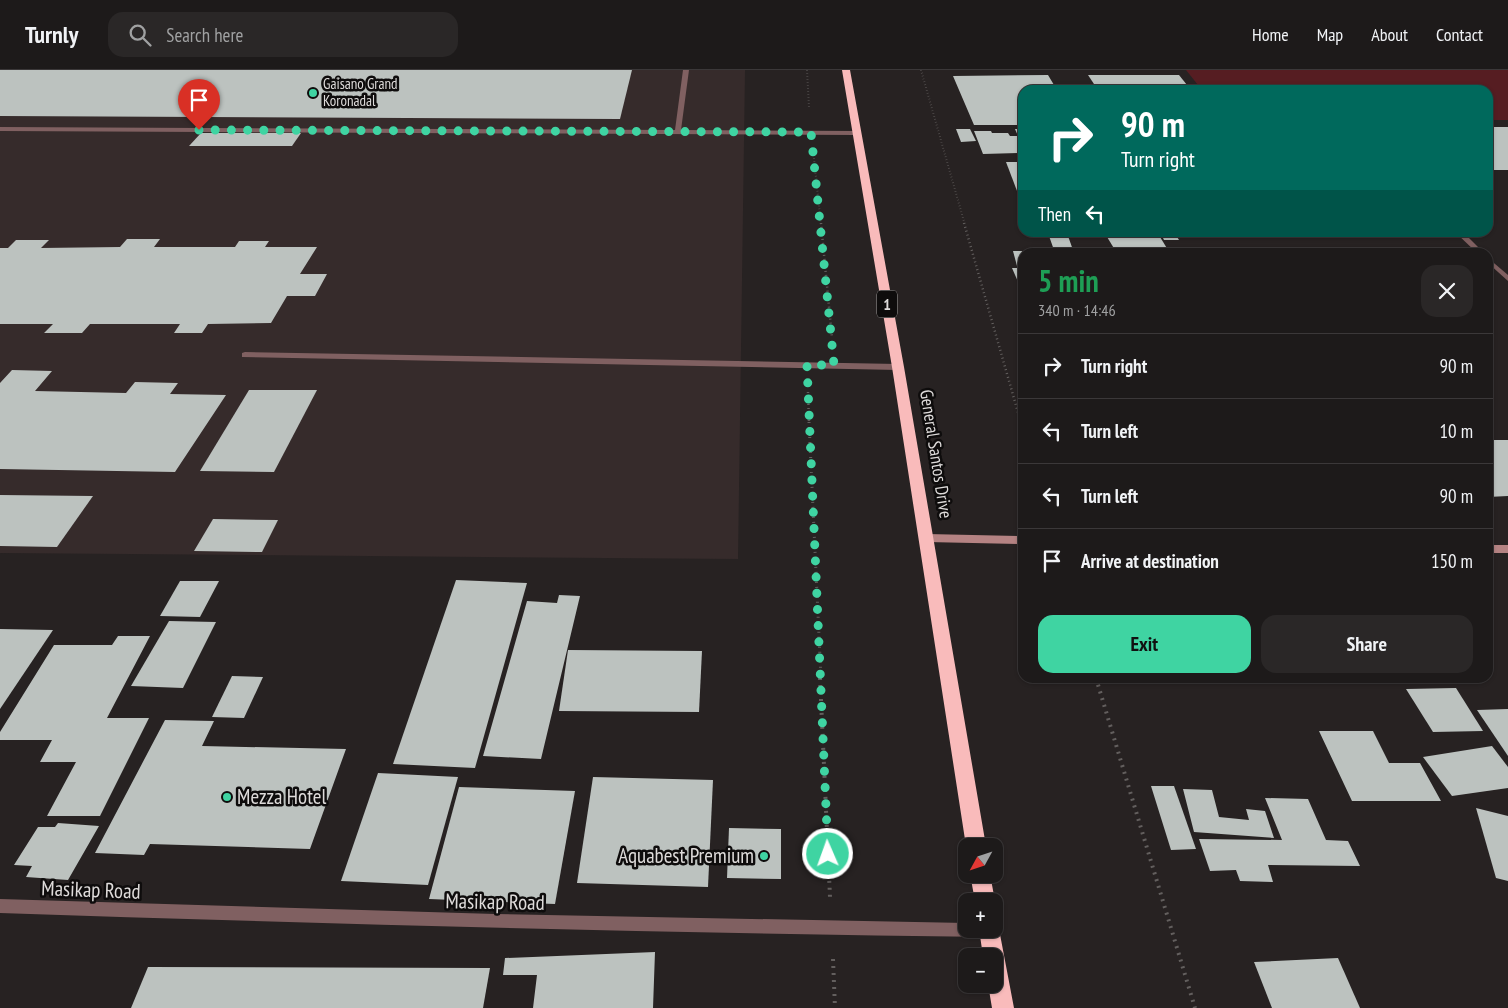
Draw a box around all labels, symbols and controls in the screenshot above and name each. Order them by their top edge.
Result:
search box [108,12,458,57]
text: Turnly [25,19,78,50]
icon: search [126,21,154,49]
text: Search here [166,23,243,47]
text: Home [1252,23,1289,46]
text: Map [1317,23,1343,46]
text: About [1371,23,1408,46]
text: Contact [1436,23,1483,46]
place label: Gaisano Grand Koronadal [323,74,398,110]
pin [178,79,220,130]
icon: arrive [185,86,213,114]
marker: Gaisano Grand Koronadal [307,87,319,99]
text: 90 m [1121,101,1185,147]
icon: right [1038,105,1103,170]
text: Turn right [1121,145,1195,173]
icon: left [1081,200,1109,228]
text: Then [1038,202,1071,226]
text: 5 min [1038,261,1099,300]
button: close [1421,265,1473,317]
road number: 1 [877,290,897,318]
text: 340 m · 14:46 [1038,300,1116,320]
icon: right [1038,352,1066,380]
text: Turn right [1081,354,1147,378]
text: 90 m [1440,354,1473,378]
street label: General Santos Drive [915,388,958,520]
icon: left [1038,417,1066,445]
text: Turn left [1081,419,1138,443]
text: 10 m [1440,419,1473,443]
icon: left [1038,482,1066,510]
text: Turn left [1081,484,1138,508]
text: 90 m [1440,484,1473,508]
icon: arrive [1038,547,1066,575]
text: Arrive at destination [1081,549,1219,573]
text: 150 m [1431,549,1473,573]
button: Exit [1038,615,1251,673]
button: Share [1261,615,1473,673]
place label: Mezza Hotel [237,783,326,810]
marker: Mezza Hotel [221,791,233,803]
position arrow [801,827,853,879]
north arrow [958,838,1002,882]
map controls [958,838,1003,993]
place label: Aquabest Premium [618,842,754,869]
marker: Aquabest Premium [758,850,770,862]
street label: Masikap Road [41,874,141,905]
street label: Masikap Road [445,887,545,916]
button: + [958,893,1003,938]
button: − [958,948,1003,993]

